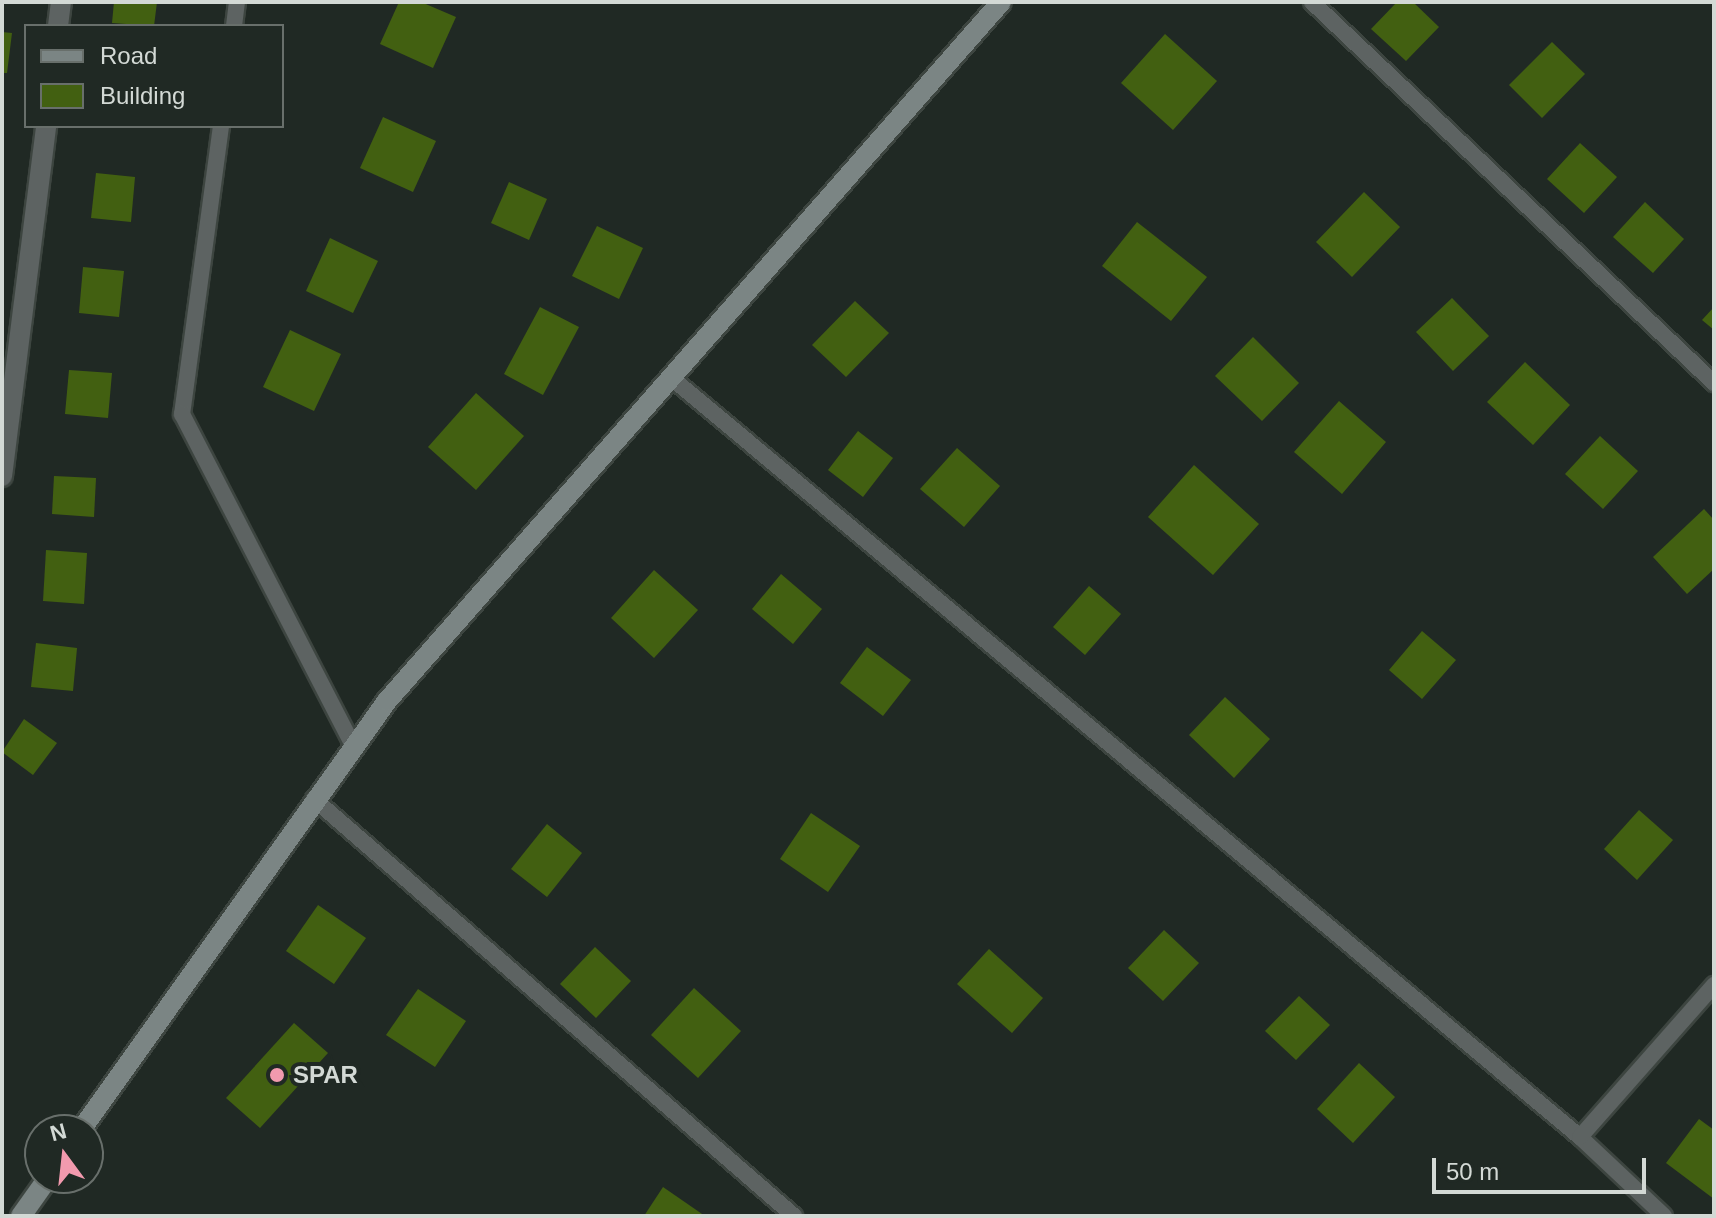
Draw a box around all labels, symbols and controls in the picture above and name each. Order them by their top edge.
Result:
legend [24,24,284,128]
text: Road [100,42,157,69]
text: Building [100,82,185,109]
place label: SPAR [293,1061,358,1089]
marker: SPAR [268,1066,286,1084]
north arrow [24,1114,104,1194]
text: N [47,1118,69,1146]
scale bar [1436,1142,1650,1192]
text: 50 m [1446,1158,1499,1185]

